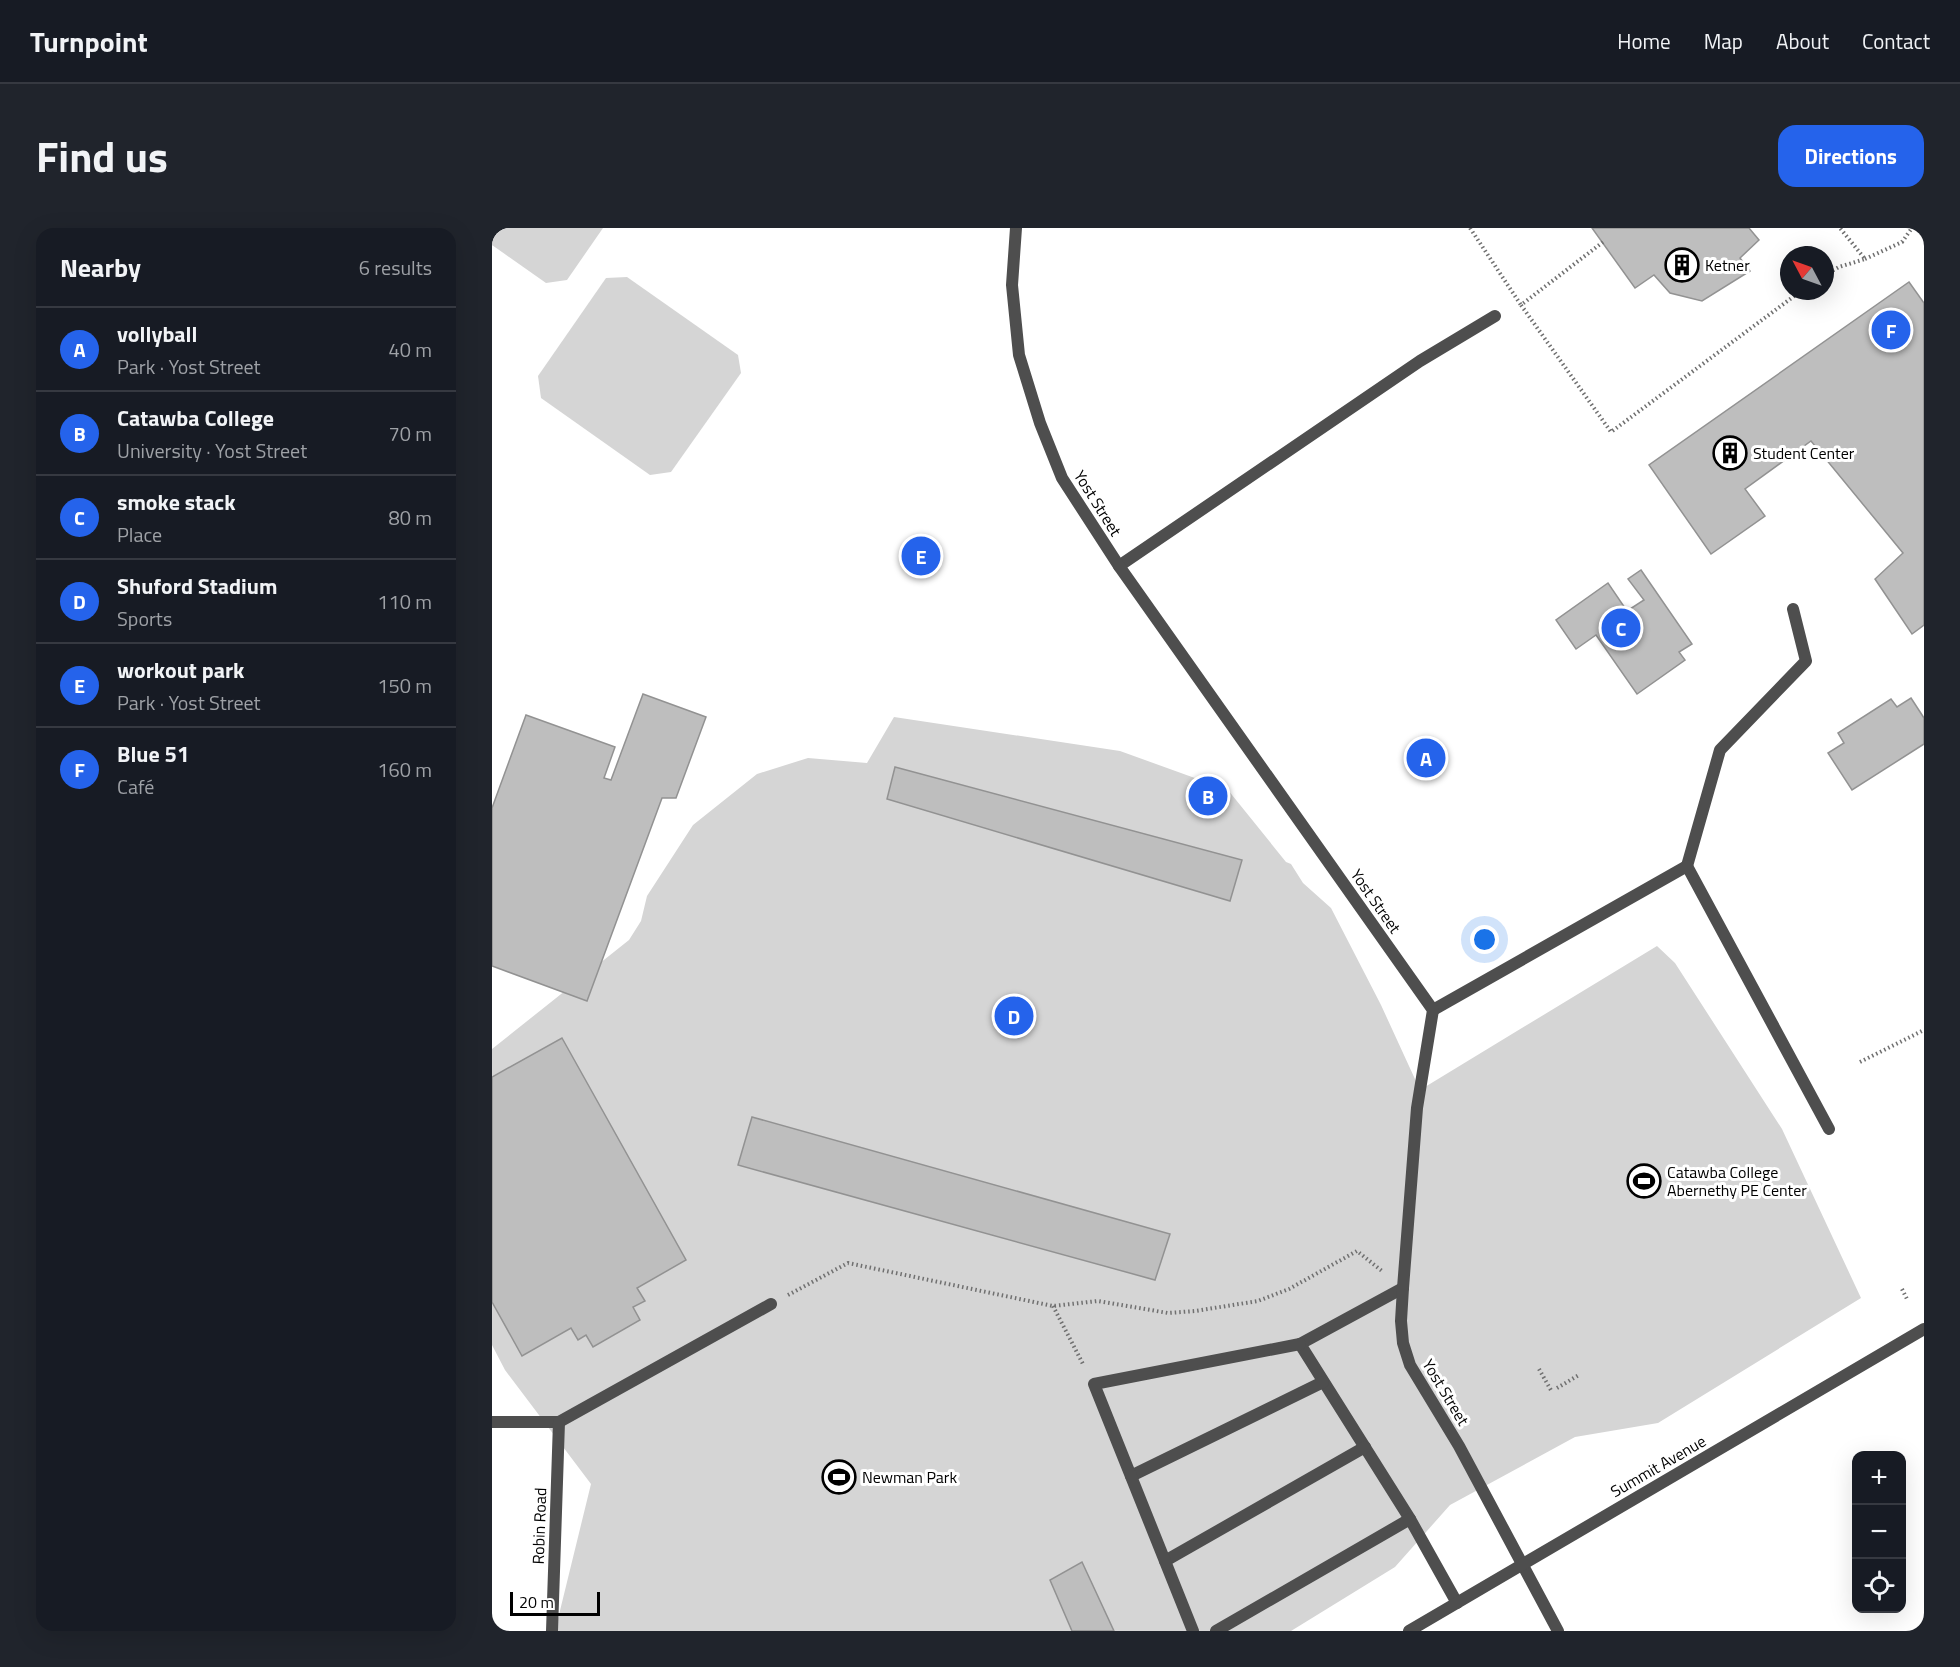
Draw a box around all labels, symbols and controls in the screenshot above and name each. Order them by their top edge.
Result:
text: Turnpoint [30,20,148,63]
text: Home [1617,25,1671,57]
text: Map [1704,25,1743,57]
text: About [1776,25,1829,57]
text: Contact [1862,25,1930,57]
text: Find us [36,124,168,188]
button: Directions [1778,125,1924,187]
north arrow [1780,246,1834,300]
building icon: Ketner [1664,247,1700,283]
text: Nearby [60,248,141,287]
text: 6 results [359,252,432,283]
place label: Ketner [1705,253,1750,277]
pin: F [1872,308,1910,352]
text: vollyball [117,317,197,351]
text: A [73,334,86,365]
text: 40 m [388,334,432,365]
text: Park · Yost Street [117,351,261,382]
text: Catawba College [117,401,274,435]
text: B [73,418,86,449]
text: 70 m [388,418,432,449]
text: University · Yost Street [117,435,307,466]
building icon: Student Center [1712,435,1748,471]
place label: Student Center [1753,441,1855,465]
street label: Yost Street [1068,465,1128,541]
text: smoke stack [117,485,236,519]
text: C [74,502,85,533]
text: 80 m [388,502,432,533]
text: Place [117,519,162,550]
pin: E [902,534,940,578]
text: Shuford Stadium [117,569,277,603]
text: D [73,586,86,617]
text: 110 m [377,586,432,617]
text: Sports [117,603,172,634]
pin: C [1602,606,1640,650]
text: workout park [117,653,244,687]
text: E [74,670,85,701]
text: 150 m [377,670,432,701]
text: Park · Yost Street [117,687,261,718]
pin: A [1406,736,1446,780]
text: Blue 51 [117,737,189,771]
text: F [74,754,85,785]
text: 160 m [377,754,432,785]
text: Café [117,771,154,802]
pin: B [1188,774,1228,818]
street label: Yost Street [1345,864,1407,938]
your location [1470,925,1499,954]
pin: D [994,994,1034,1038]
place label: Catawba College Abernethy PE Center [1667,1160,1807,1202]
sports icon: Catawba College Abernethy PE Center [1626,1163,1662,1199]
street label: Yost Street [1417,1354,1475,1430]
street label: Summit Avenue [1606,1429,1710,1503]
map controls [1852,1451,1906,1613]
button: + [1852,1451,1906,1505]
sports icon: Newman Park [821,1459,857,1495]
place label: Newman Park [862,1465,957,1489]
street label: Robin Road [526,1487,552,1565]
button: − [1852,1505,1906,1559]
button: locate [1852,1559,1906,1613]
scale bar [510,1589,600,1616]
text: 20 m [519,1590,554,1614]

